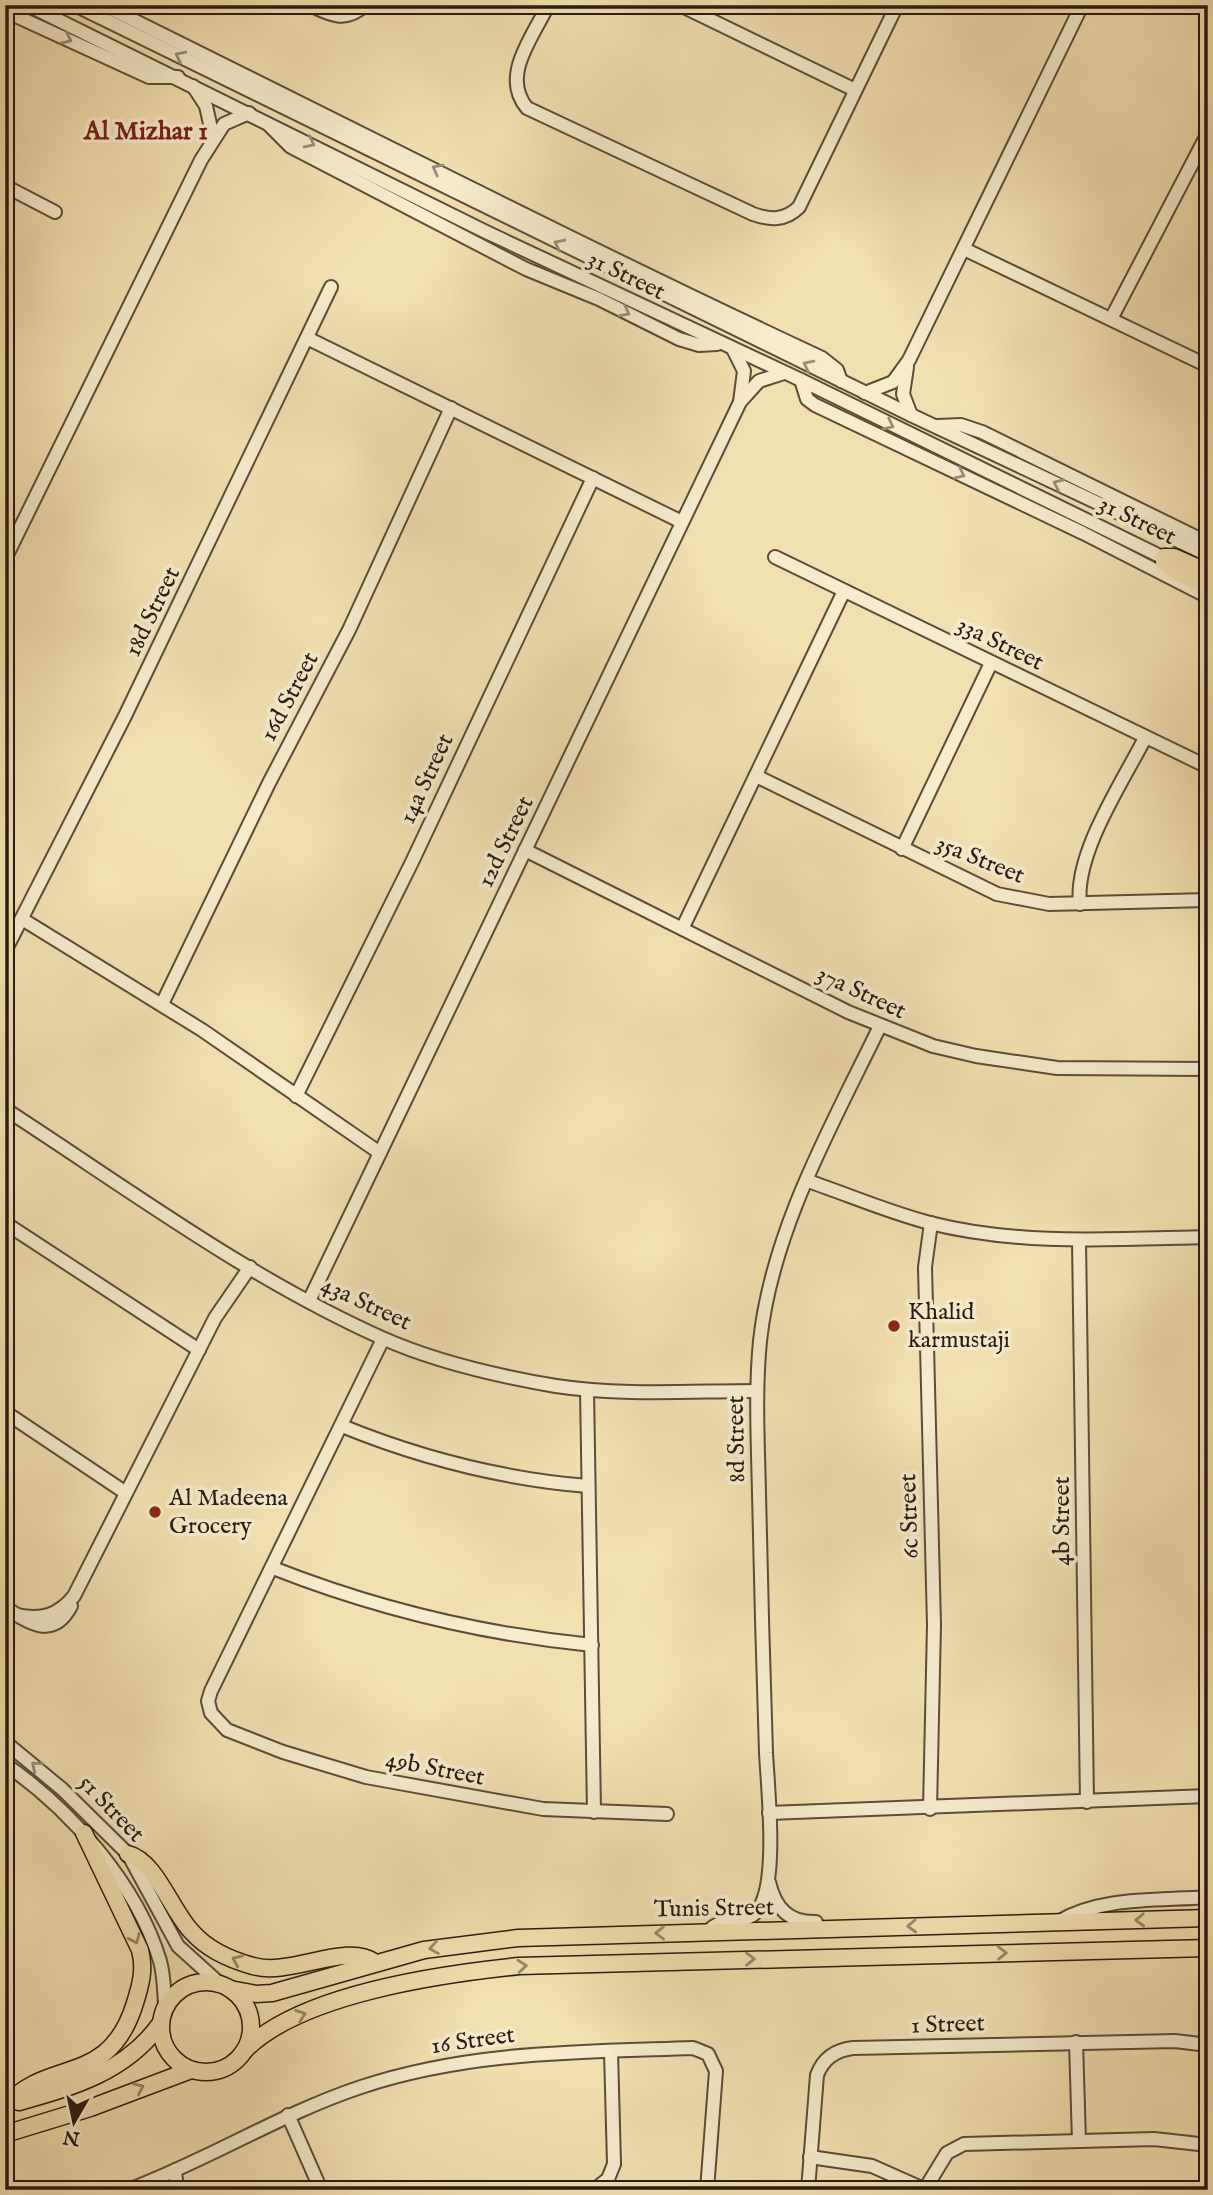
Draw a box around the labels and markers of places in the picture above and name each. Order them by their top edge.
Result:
place label: Khalid karmustaji [908,1297,1010,1356]
marker: Khalid karmustaji [886,1318,902,1334]
place label: Al Madeena Grocery [168,1483,289,1542]
marker: Al Madeena Grocery [147,1504,163,1520]

